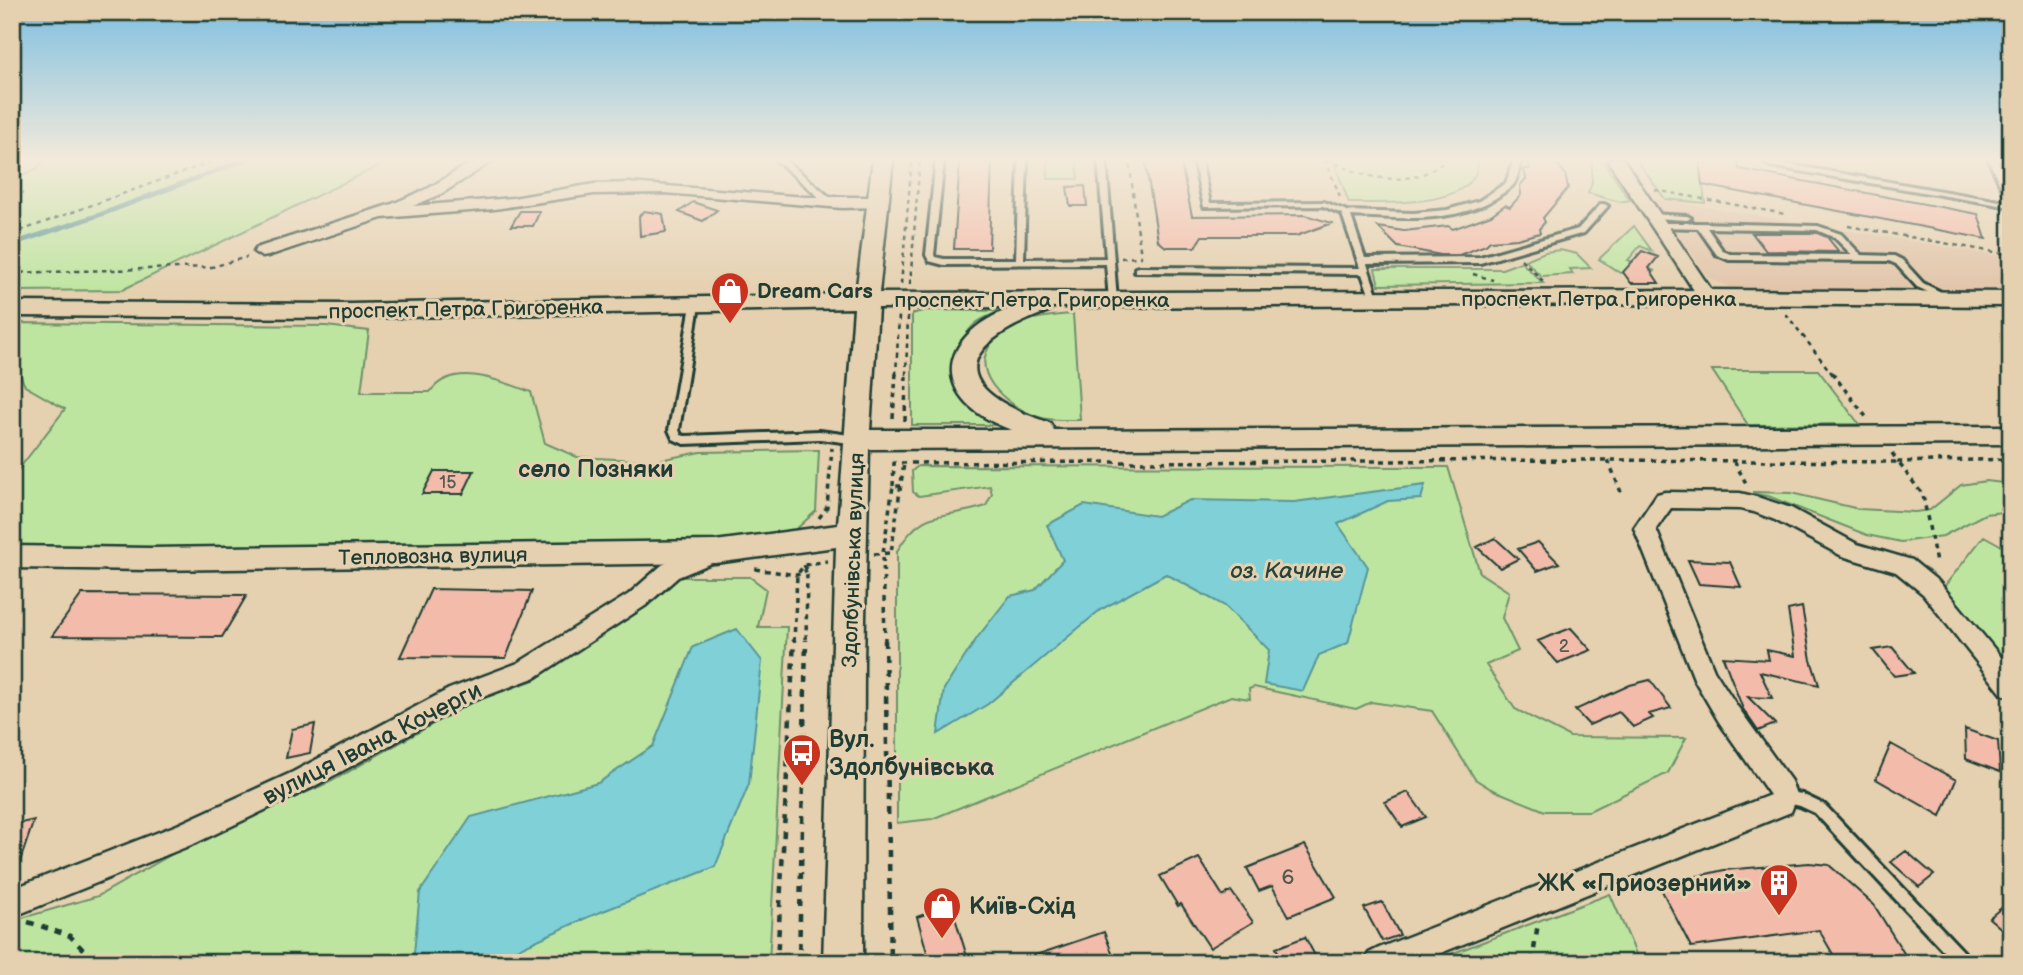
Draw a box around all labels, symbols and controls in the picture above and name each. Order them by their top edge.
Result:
shop icon: Dream Cars [709,270,751,325]
place label: Dream Cars [757,279,873,304]
street label: проспект Петра Григоренка [1461,287,1737,312]
street label: проспект Петра Григоренка [894,288,1170,313]
street label: проспект Петра Григоренка [328,295,604,324]
street label: Здолбунівська вулиця [837,452,870,668]
district label: село Позняки [518,455,674,484]
house number: 15 [439,472,457,493]
street label: Тепловозна вулиця [338,542,528,571]
water label: оз. Качине [1231,557,1344,585]
house number: 2 [1559,636,1570,657]
street label: вулиця Івана Кочерги [258,675,487,811]
place label: Вул. Здолбунівська [829,725,995,782]
bus stop icon: Вул. Здолбунівська [781,732,823,787]
building icon: ЖК «Приозерний» [1758,862,1800,917]
house number: 6 [1282,865,1295,890]
place label: ЖК «Приозерний» [1537,869,1752,898]
shop icon: Київ-Схід [921,885,963,940]
place label: Київ-Схід [969,892,1076,921]

